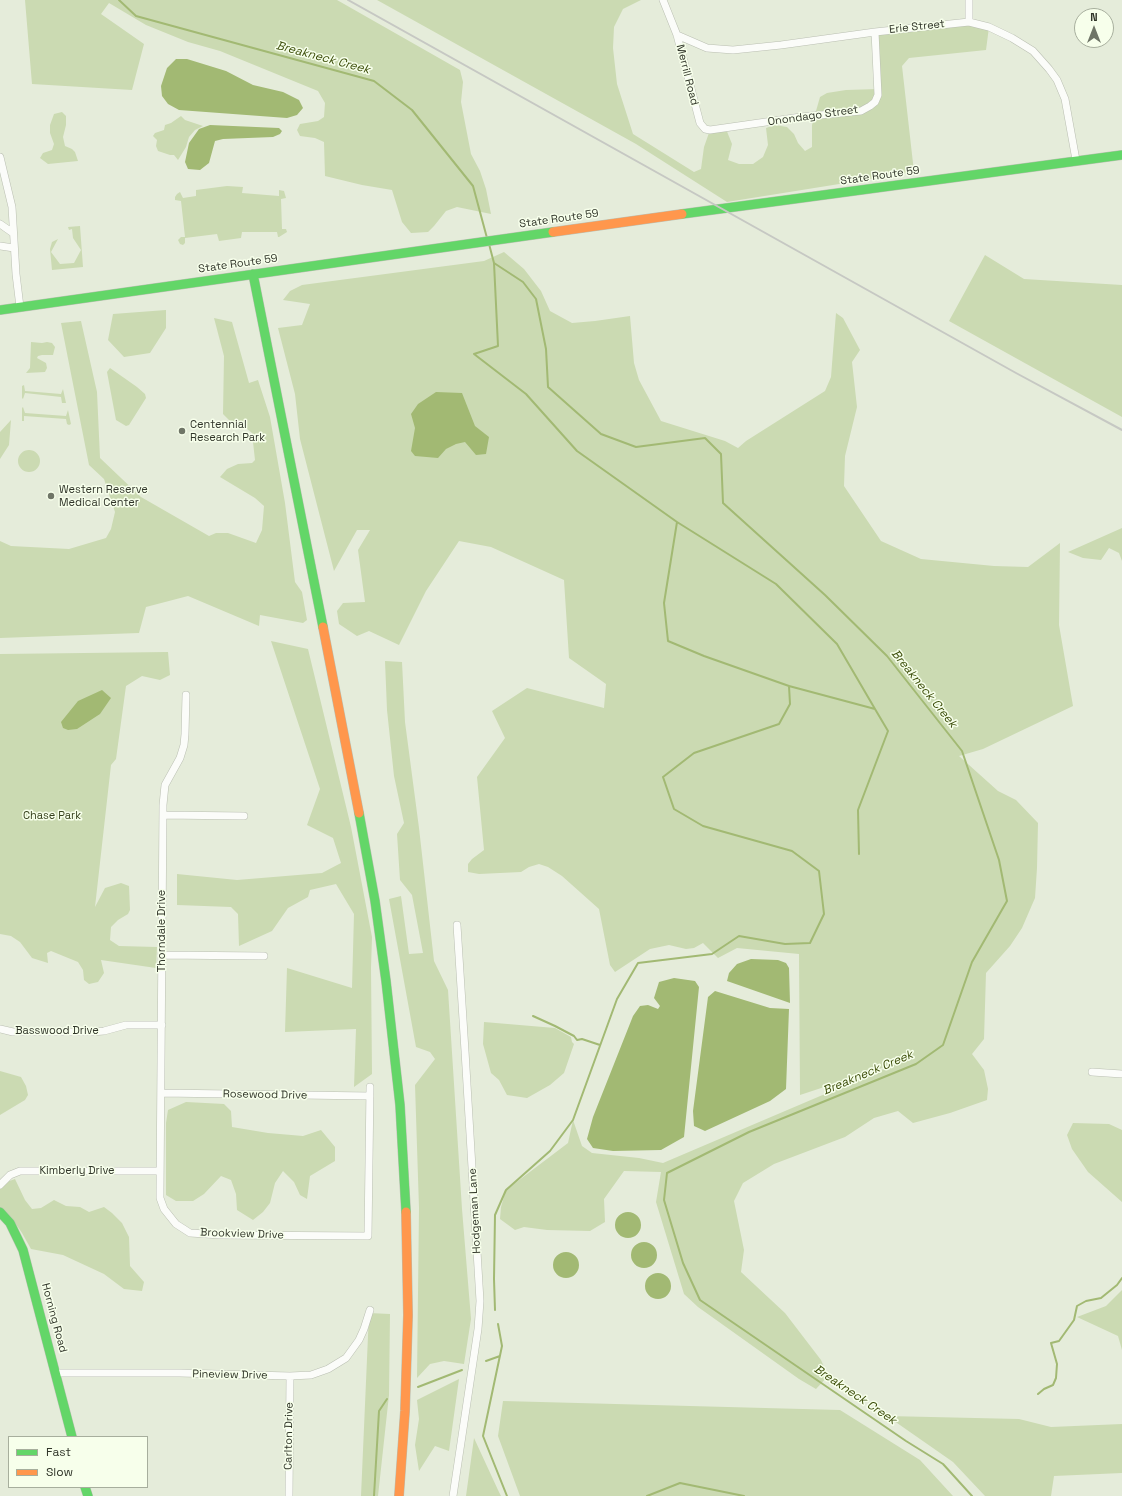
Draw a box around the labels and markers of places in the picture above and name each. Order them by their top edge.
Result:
place label: Centennial Research Park [190,418,265,444]
marker: Centennial Research Park [177,426,187,436]
place label: Western Reserve Medical Center [59,483,148,509]
marker: Western Reserve Medical Center [46,491,56,501]

